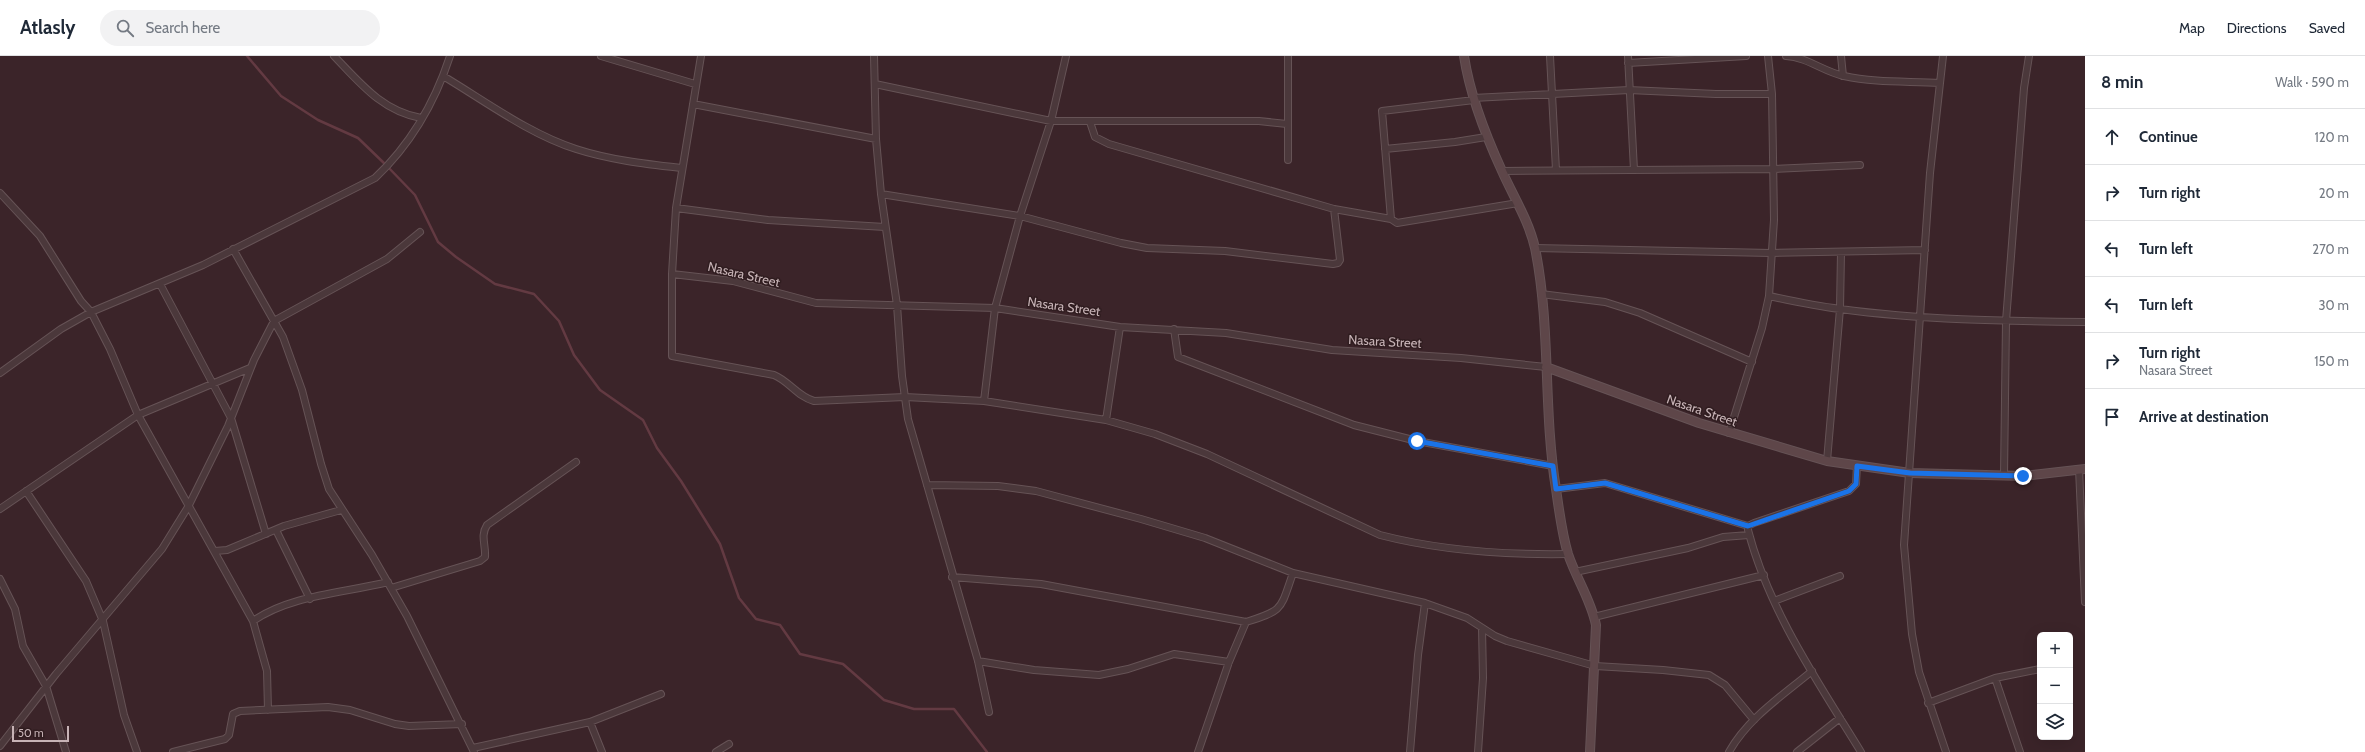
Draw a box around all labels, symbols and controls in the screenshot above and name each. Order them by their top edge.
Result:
search box [100,10,380,46]
text: Atlasly [20,16,76,39]
icon: search [114,17,136,39]
text: Search here [146,19,220,37]
text: Map [2179,19,2205,37]
text: Directions [2227,19,2287,37]
text: Saved [2309,19,2345,37]
text: 8 min [2101,72,2143,92]
text: Walk · 590 m [2275,74,2349,90]
icon: ahead [2101,126,2123,148]
text: Continue [2139,128,2198,146]
text: 120 m [2315,129,2349,145]
icon: right [2101,182,2123,204]
text: Turn right [2139,184,2200,202]
text: 20 m [2319,185,2349,201]
icon: left [2101,238,2123,260]
text: Turn left [2139,240,2193,258]
text: 270 m [2312,241,2349,257]
street label: Nasara Street [706,258,782,290]
street label: Nasara Street [1027,293,1102,319]
icon: left [2101,294,2123,316]
text: Turn left [2139,296,2193,314]
text: 30 m [2319,297,2349,313]
street label: Nasara Street [1348,331,1423,351]
text: Turn right [2139,344,2200,362]
icon: right [2101,350,2123,372]
text: 150 m [2314,353,2349,369]
text: Nasara Street [2139,362,2212,378]
street label: Nasara Street [1665,390,1740,430]
icon: arrive [2101,406,2123,428]
text: Arrive at destination [2139,408,2269,426]
route start [1408,432,1426,450]
route end [2014,467,2032,485]
map controls [2037,632,2073,740]
button: + [2037,632,2073,668]
button: − [2037,668,2073,704]
button: layers [2037,704,2073,740]
scale bar [12,724,69,743]
text: 50 m [18,726,44,740]

